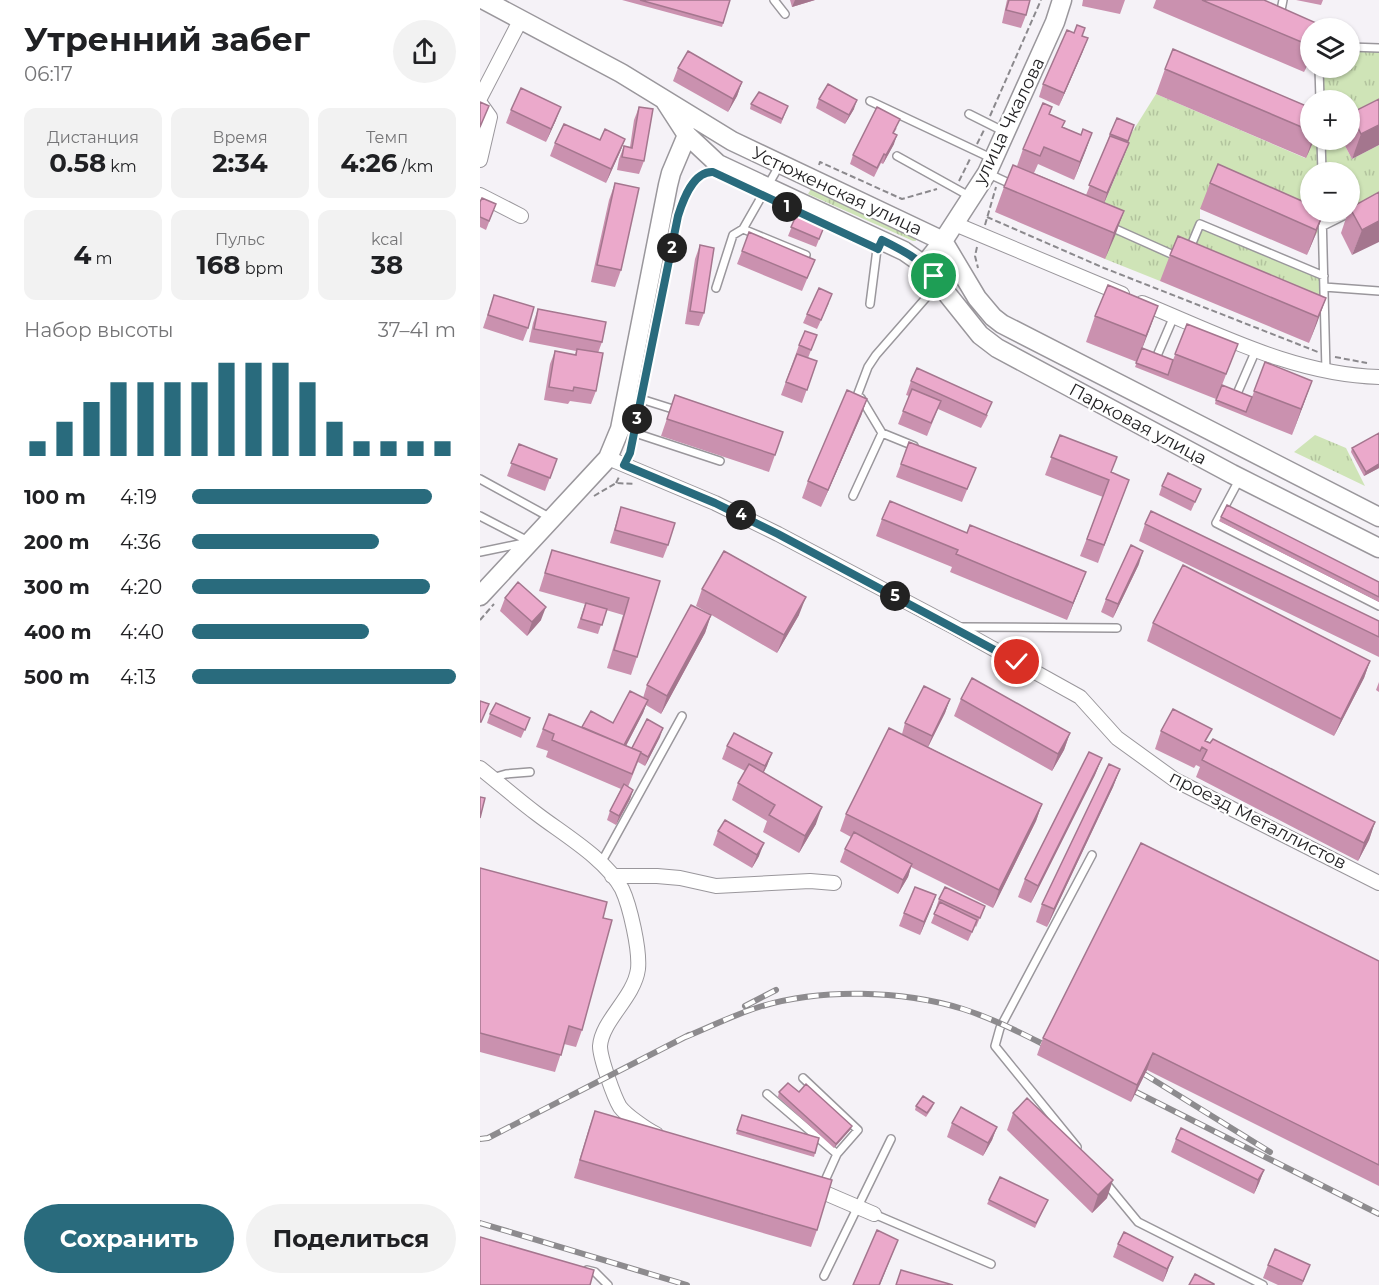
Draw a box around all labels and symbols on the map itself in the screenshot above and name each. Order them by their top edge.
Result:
street label: улица Чкалова [968,54,1049,189]
street label: Устюженская улица [748,142,926,240]
pin: 1 [772,192,802,222]
pin: 2 [657,233,687,263]
pin [908,250,959,301]
street label: Парковая улица [1065,378,1211,470]
pin: 3 [622,404,652,434]
pin: 4 [726,500,756,530]
pin: 5 [880,581,910,611]
pin [991,636,1042,687]
street label: проезд Металлистов [1166,766,1350,874]

